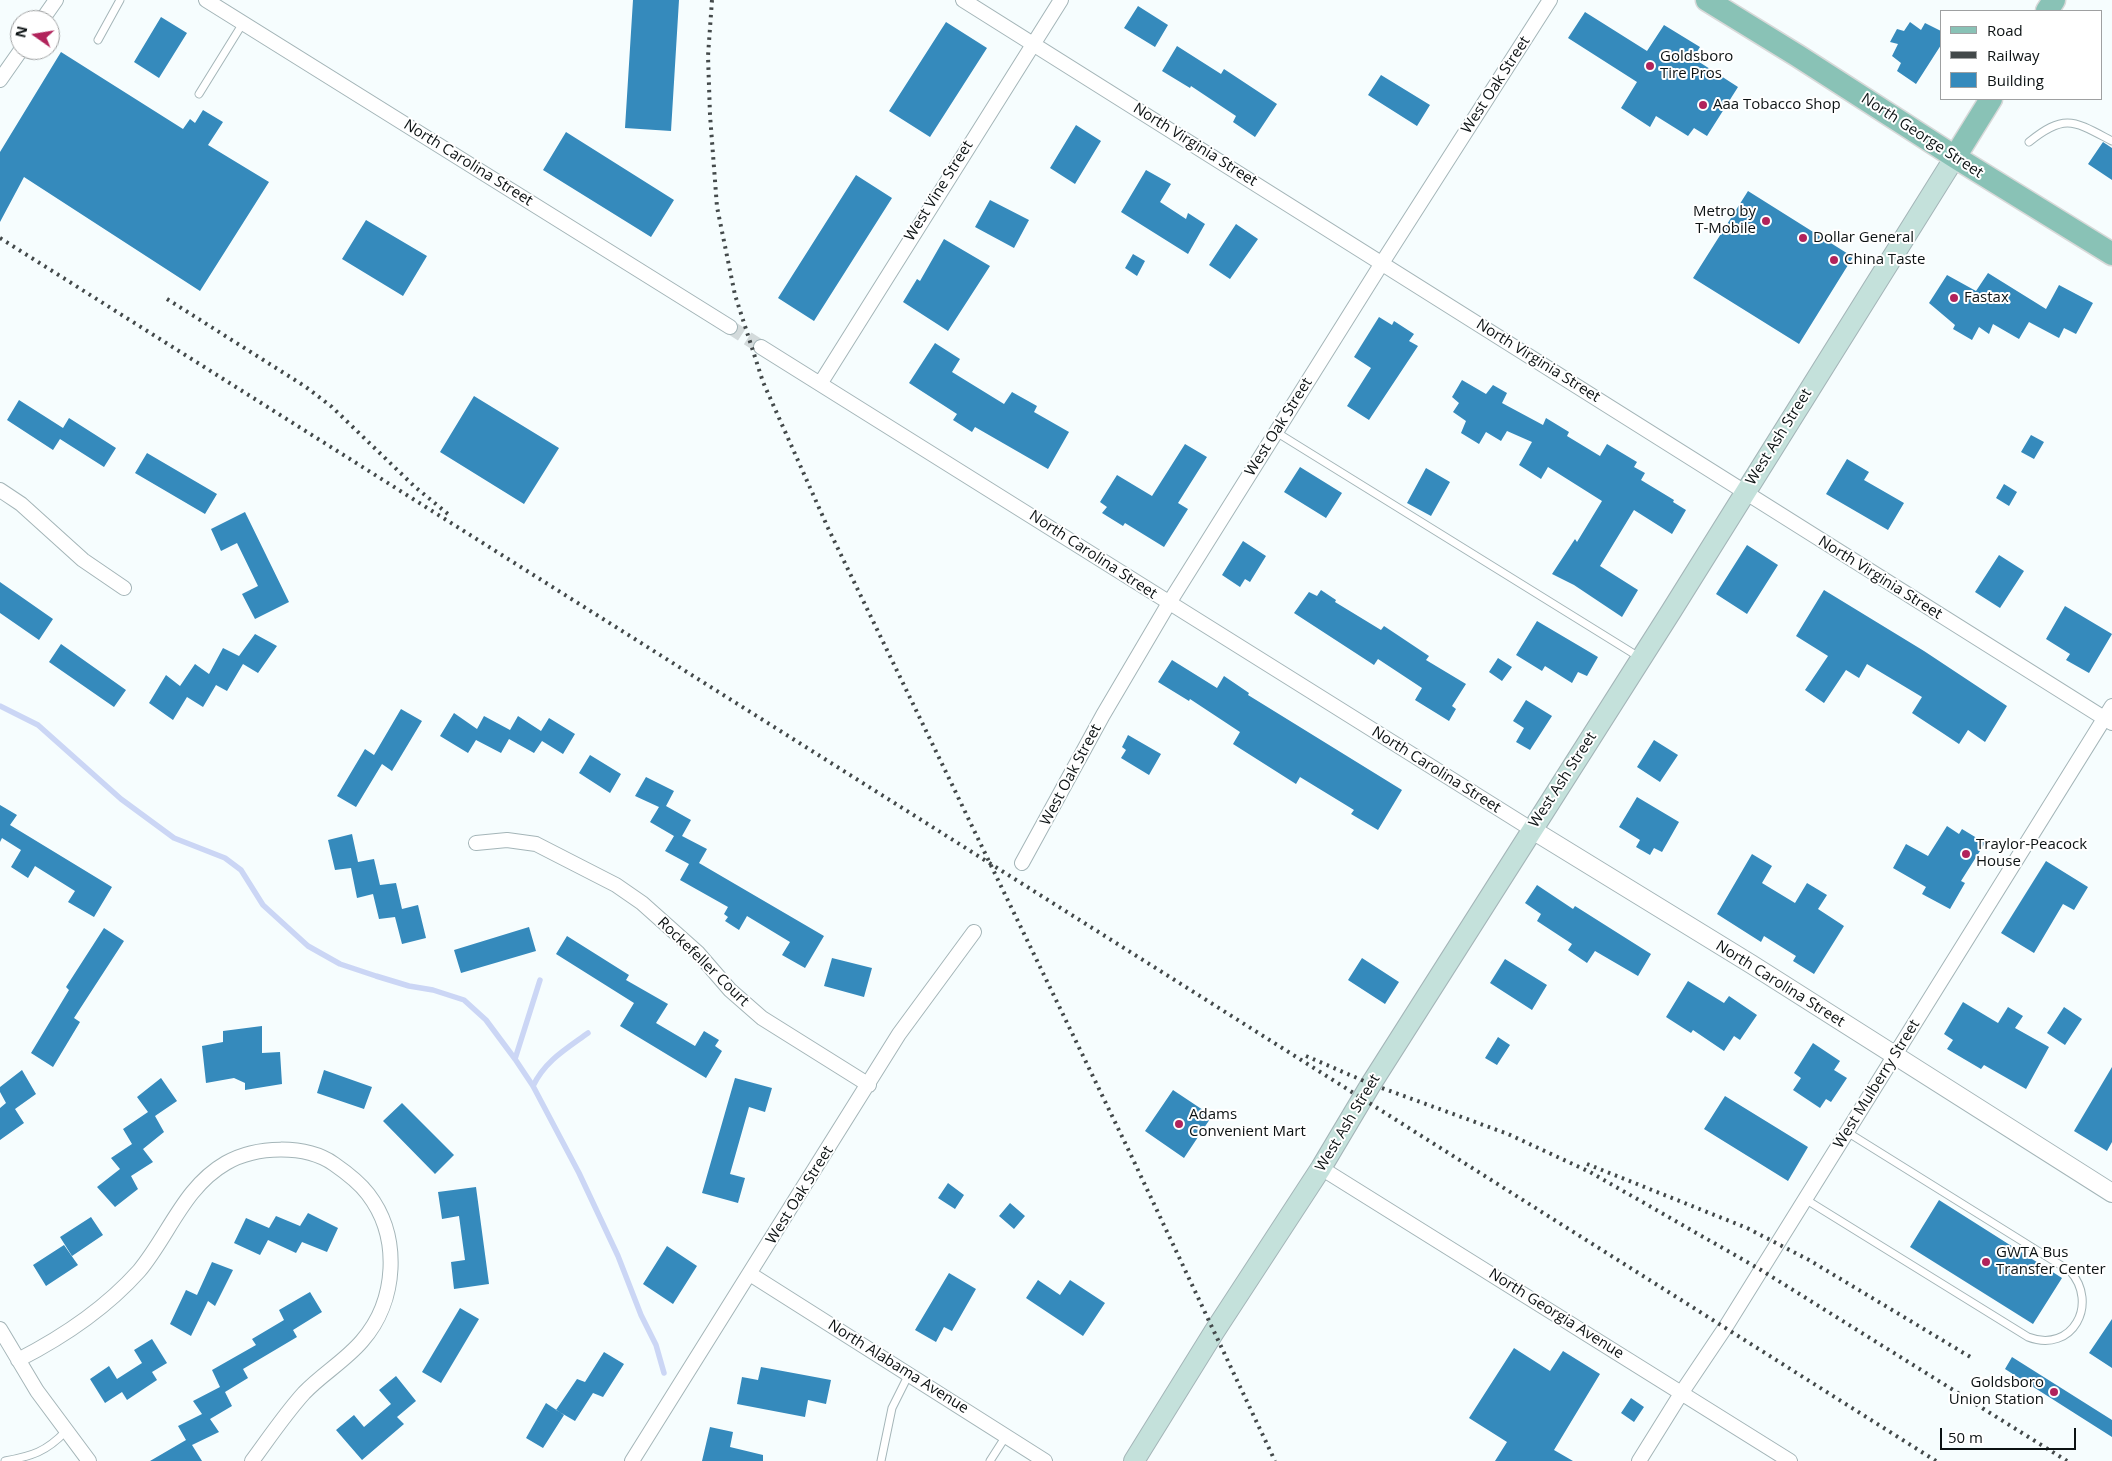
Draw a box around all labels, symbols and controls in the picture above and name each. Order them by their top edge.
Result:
north arrow [10,10,60,60]
legend [1940,10,2102,100]
text: Road [1987,20,2023,40]
text: N [10,24,31,39]
street label: West Oak Street [1458,33,1534,137]
text: Railway [1987,45,2040,65]
place label: Goldsboro Tire Pros [1660,48,1733,83]
marker: Goldsboro Tire Pros [1644,60,1656,72]
text: Building [1987,70,2044,90]
street label: North George Street [1858,90,1986,182]
place label: Aaa Tobacco Shop [1713,96,1841,114]
marker: Aaa Tobacco Shop [1697,99,1709,111]
street label: North Virginia Street [1130,100,1260,190]
street label: North Carolina Street [400,116,536,210]
street label: West Vine Street [901,138,977,244]
place label: Metro by T-Mobile [1693,203,1756,238]
marker: Metro by T-Mobile [1760,215,1772,227]
place label: Dollar General [1813,229,1914,247]
marker: Dollar General [1797,232,1809,244]
place label: China Taste [1844,251,1925,269]
marker: China Taste [1828,254,1840,266]
place label: Fastax [1964,289,2009,307]
marker: Fastax [1948,292,1960,304]
street label: North Virginia Street [1473,316,1603,406]
street label: West Oak Street [1242,375,1316,479]
street label: West Ash Street [1742,385,1816,489]
street label: North Carolina Street [1026,507,1160,603]
street label: North Virginia Street [1815,533,1945,623]
street label: West Oak Street [1037,721,1105,829]
street label: North Carolina Street [1368,723,1504,817]
street label: West Ash Street [1525,729,1601,831]
place label: Traylor-Peacock House [1976,836,2087,871]
marker: Traylor-Peacock House [1960,848,1972,860]
street label: Rockefeller Court [653,914,753,1010]
street label: North Carolina Street [1712,937,1848,1031]
street label: West Mulberry Street [1830,1016,1924,1152]
street label: West Ash Street [1312,1071,1384,1175]
place label: Adams Convenient Mart [1189,1106,1306,1141]
marker: Adams Convenient Mart [1173,1118,1185,1130]
street label: West Oak Street [763,1143,837,1247]
place label: GWTA Bus Transfer Center [1996,1244,2106,1279]
marker: GWTA Bus Transfer Center [1980,1256,1992,1268]
street label: North Georgia Avenue [1485,1265,1627,1363]
street label: North Alabama Avenue [824,1316,972,1418]
place label: Goldsboro Union Station [1949,1374,2044,1409]
marker: Goldsboro Union Station [2048,1386,2060,1398]
scale bar [1942,1418,2078,1450]
text: 50 m [1948,1427,1983,1447]

